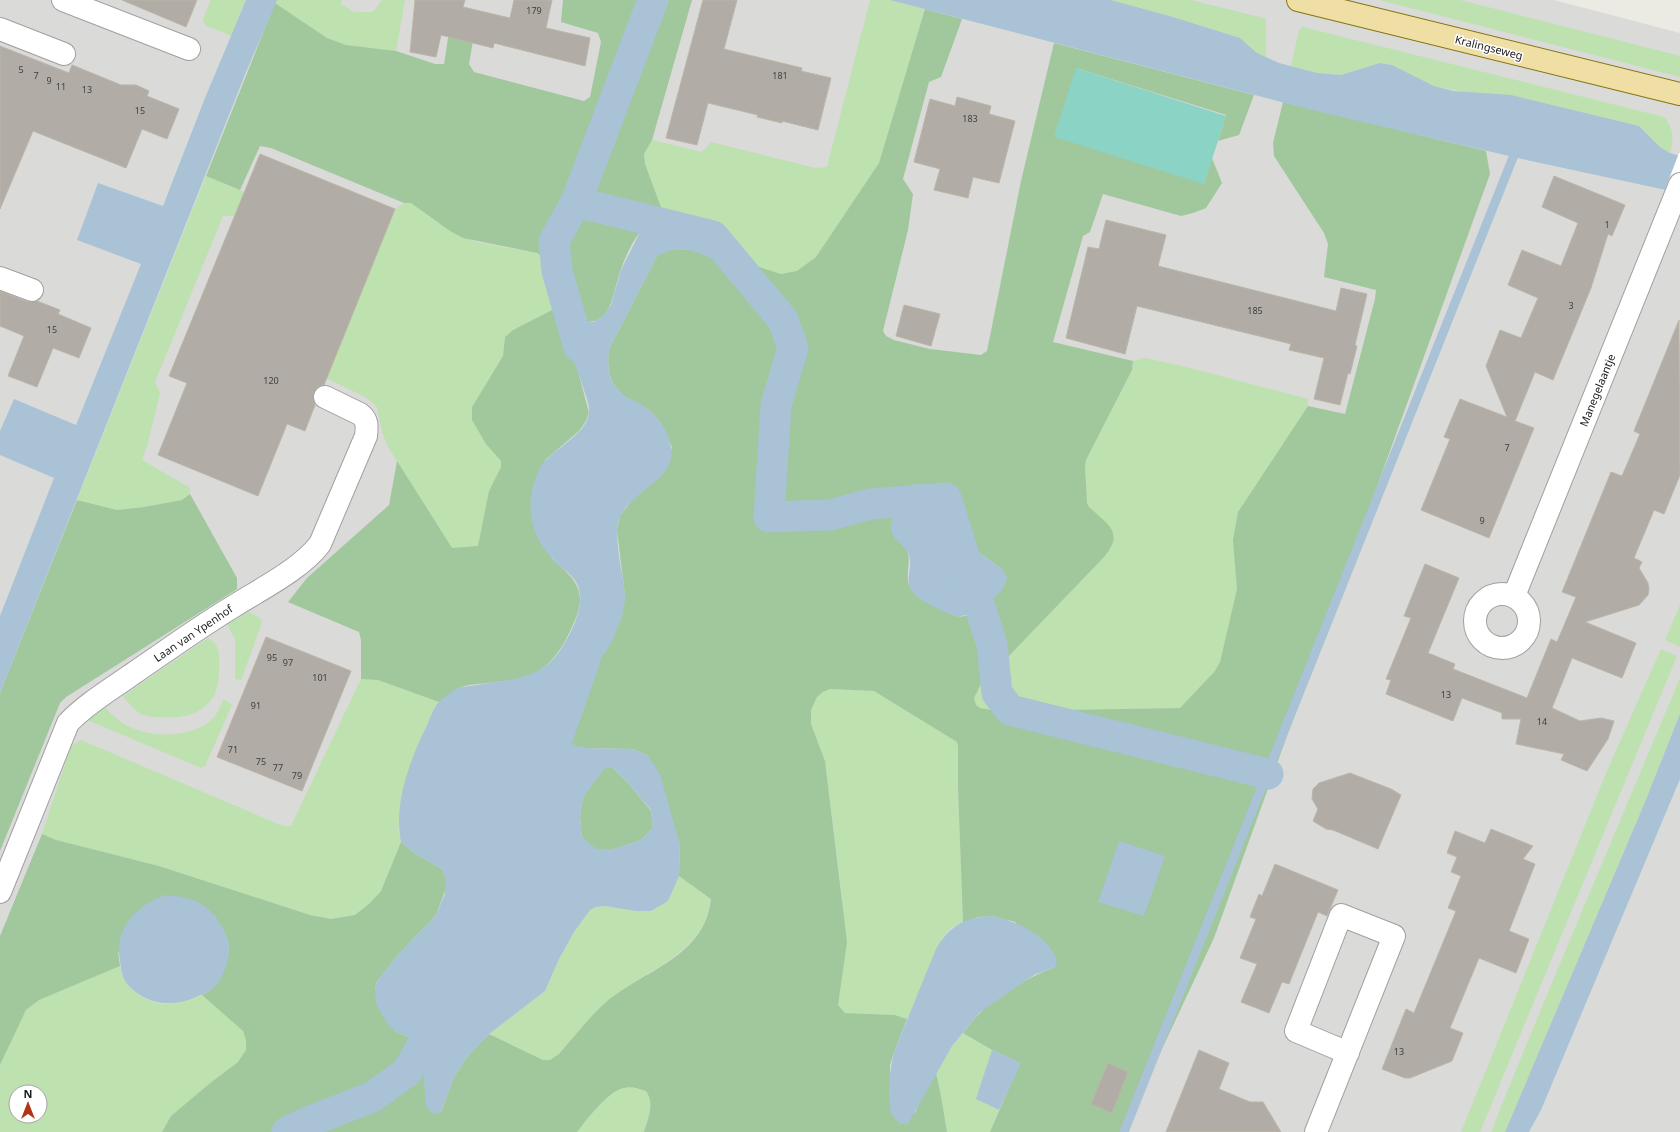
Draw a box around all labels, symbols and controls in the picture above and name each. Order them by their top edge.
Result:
house number: 179 [526,4,542,17]
street label: Kralingseweg [1454,31,1524,63]
house number: 5 [18,63,24,76]
house number: 7 [33,69,39,82]
house number: 181 [772,69,788,82]
house number: 9 [46,74,52,87]
house number: 11 [56,80,66,93]
house number: 13 [82,83,92,96]
house number: 15 [135,104,145,117]
house number: 183 [962,112,978,125]
house number: 1 [1604,218,1610,231]
house number: 3 [1568,299,1574,312]
house number: 185 [1247,304,1263,317]
house number: 15 [47,323,57,336]
street label: Manegelaantje [1576,351,1618,429]
house number: 120 [263,374,279,387]
house number: 7 [1504,441,1510,454]
house number: 9 [1479,514,1485,527]
street label: Laan van Ypenhof [151,600,236,665]
house number: 95 [267,651,277,664]
house number: 97 [283,656,293,669]
house number: 101 [312,671,328,684]
house number: 13 [1441,688,1451,701]
house number: 91 [251,699,261,712]
house number: 14 [1537,715,1547,728]
house number: 71 [228,743,238,756]
house number: 75 [256,755,266,768]
house number: 77 [273,761,283,774]
house number: 79 [292,769,302,782]
house number: 13 [1394,1045,1404,1058]
north arrow [8,1084,48,1124]
text: N [24,1086,32,1101]

